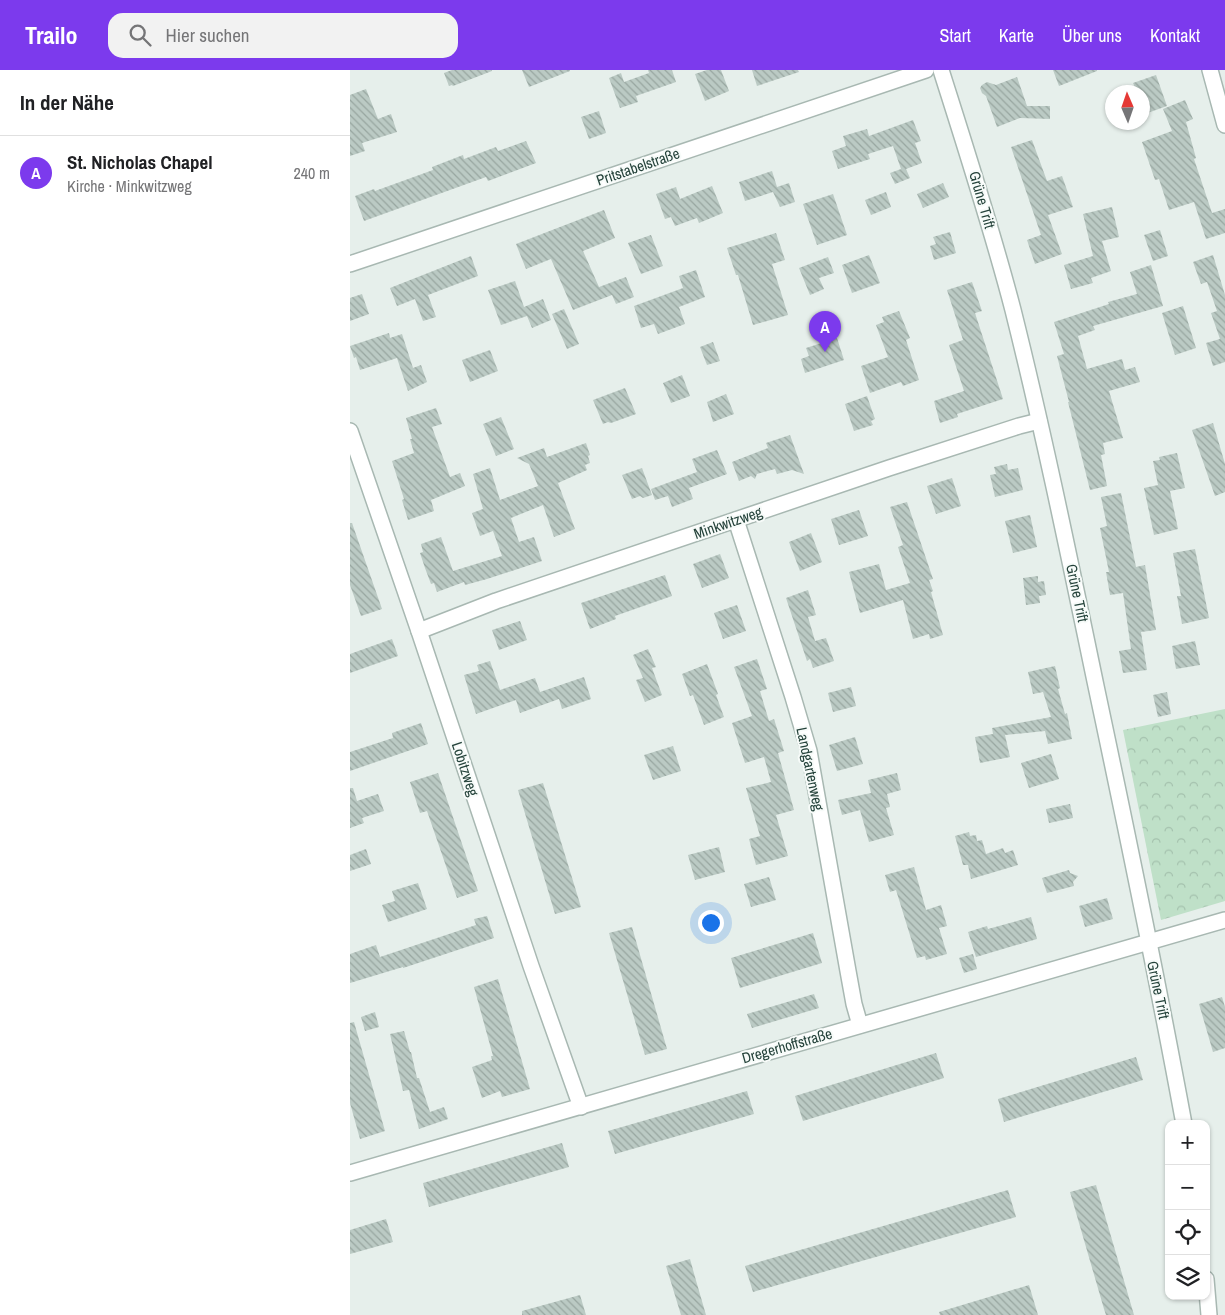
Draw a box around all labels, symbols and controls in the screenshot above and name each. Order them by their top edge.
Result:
search box [108,13,458,58]
text: Trailo [25,19,78,51]
icon: search [126,21,154,49]
text: Hier suchen [166,22,250,48]
text: Start [940,23,971,48]
text: Karte [999,23,1034,48]
text: Über uns [1062,23,1122,48]
text: Kontakt [1150,23,1200,48]
north arrow [1105,85,1150,130]
text: In der Nähe [20,88,114,117]
street label: Pritstabelstraße [593,142,682,191]
text: St. Nicholas Chapel [67,149,212,175]
text: A [31,162,41,184]
text: 240 m [294,162,330,184]
street label: Grüne Trift [964,169,1001,232]
text: Kirche · Minkwitzweg [67,175,192,197]
pin: A [809,311,841,352]
street label: Minkwitzweg [691,501,765,544]
street label: Grüne Trift [1061,562,1094,624]
street label: Landgartenweg [791,725,830,813]
street label: Lobitzweg [447,739,484,799]
your location [698,910,724,936]
street label: Grüne Trift [1142,959,1175,1021]
street label: Dregerhoffstraße [739,1023,834,1068]
map controls [1165,1120,1210,1300]
button: + [1165,1120,1210,1165]
button: − [1165,1165,1210,1210]
button: locate [1165,1210,1210,1255]
button: layers [1165,1255,1210,1300]

